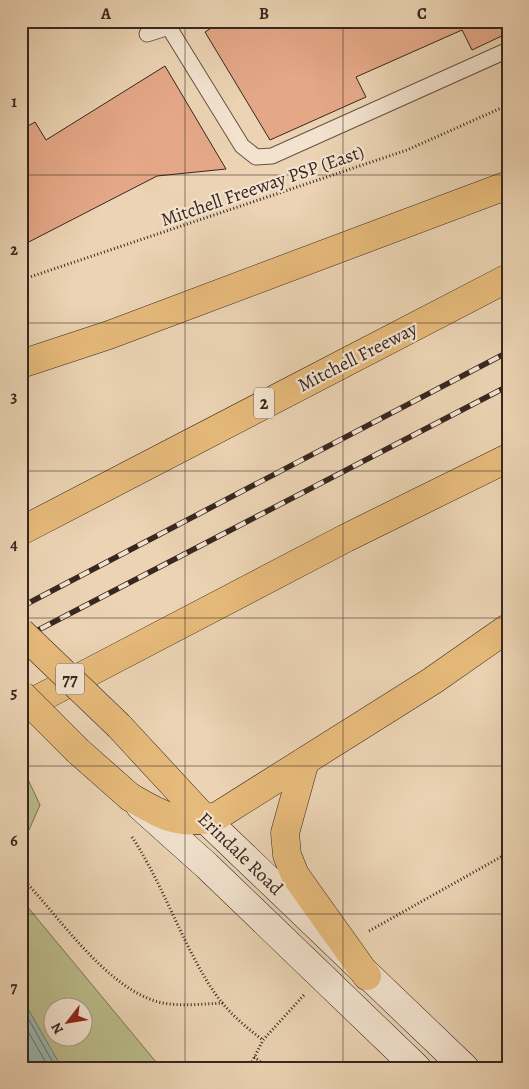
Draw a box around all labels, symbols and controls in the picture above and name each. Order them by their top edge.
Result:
text: A [100,3,112,25]
text: B [259,3,269,25]
text: C [417,3,427,25]
text: 1 [11,91,17,113]
street label: Mitchell Freeway PSP (East) [157,139,367,233]
text: 2 [10,239,18,261]
street label: Mitchell Freeway [293,315,422,398]
text: 3 [11,386,18,408]
road number: 2 [254,388,274,418]
text: 4 [10,534,18,556]
road number: 77 [56,664,84,694]
text: 5 [11,682,18,704]
street label: Erindale Road [192,806,289,902]
text: 6 [10,830,18,852]
text: 7 [11,977,18,999]
north arrow [42,996,92,1046]
text: N [47,1019,68,1038]

